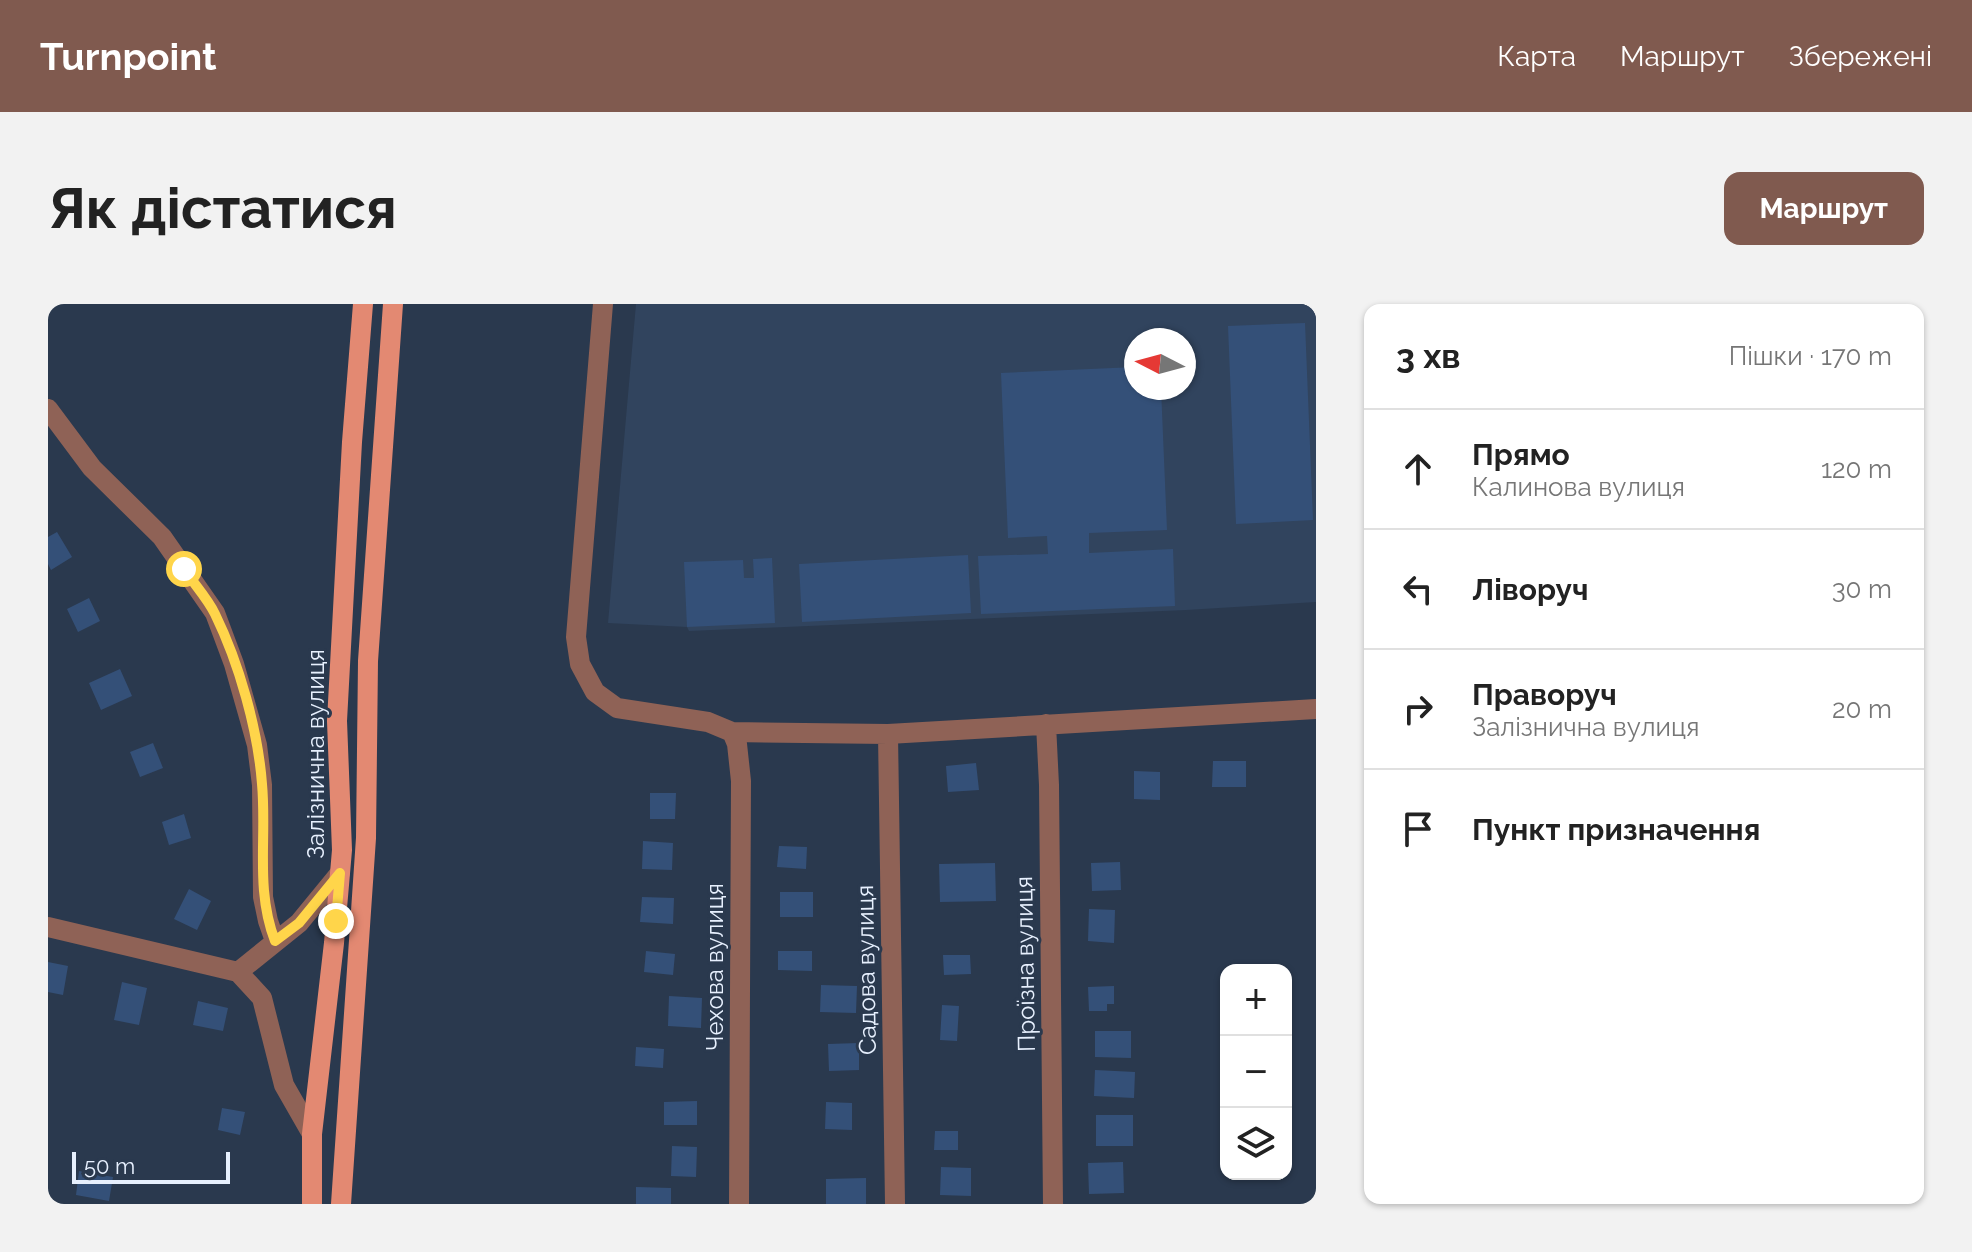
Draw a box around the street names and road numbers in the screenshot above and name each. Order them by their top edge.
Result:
street label: Залізнична вулиця [301,649,330,859]
street label: Проїзна вулиця [1009,876,1041,1052]
street label: Чехова вулиця [700,883,729,1051]
street label: Садова вулиця [850,885,882,1055]

